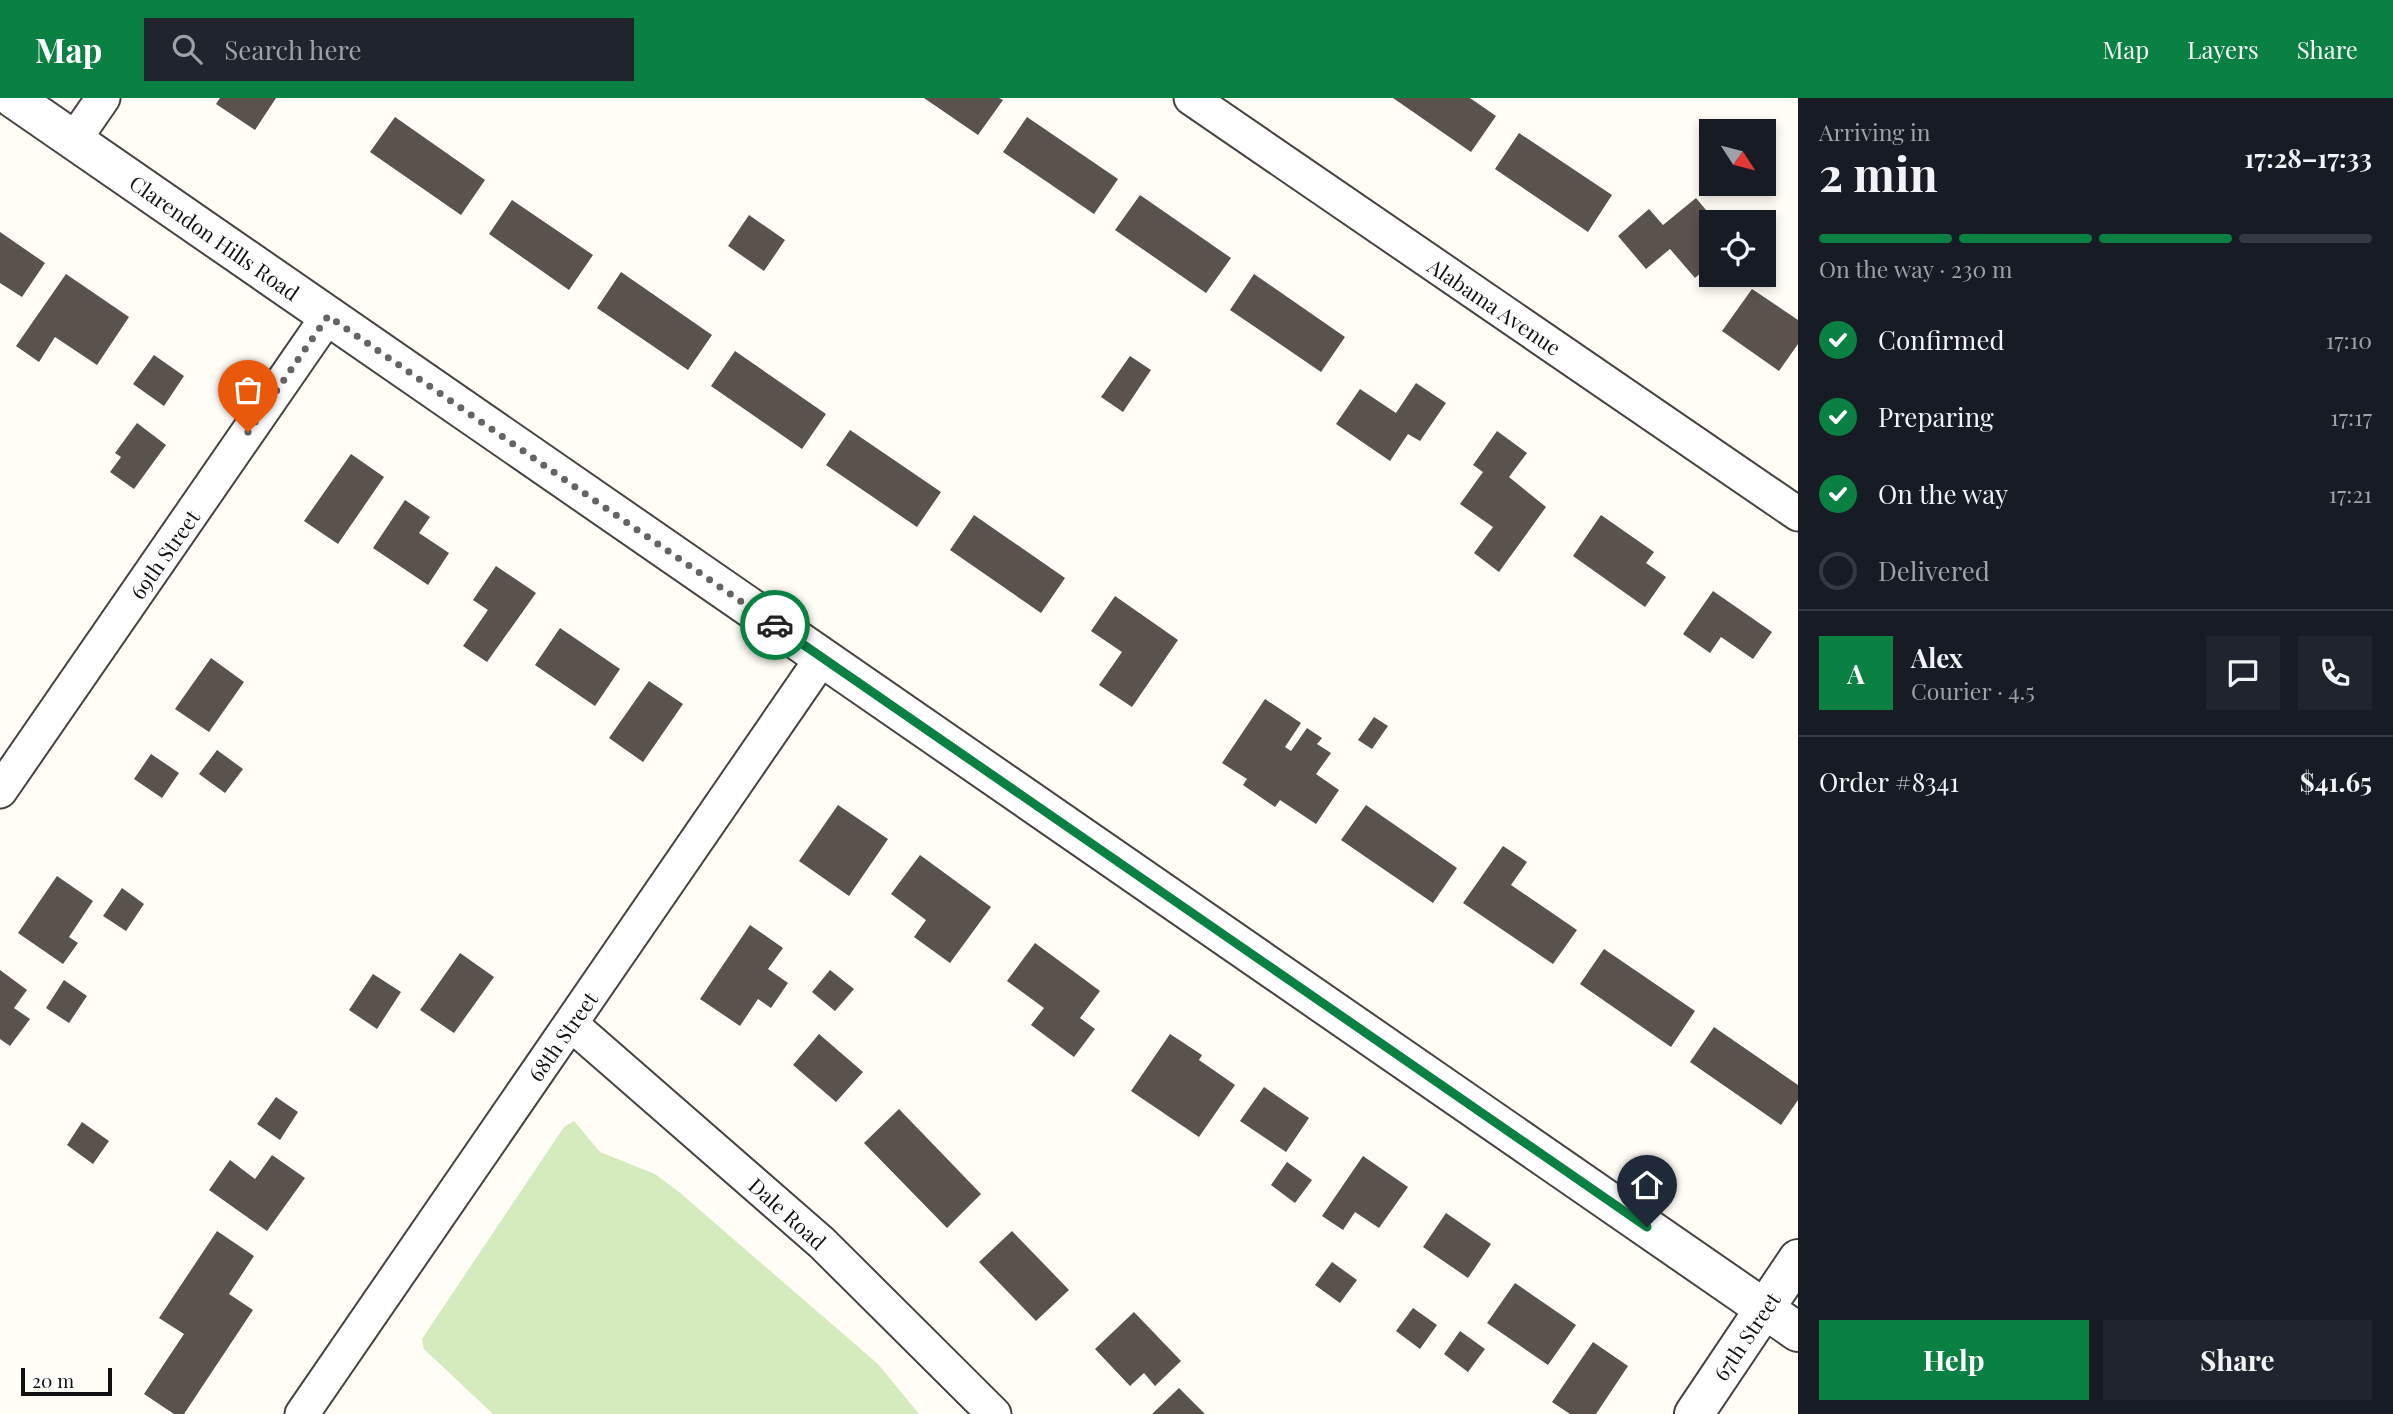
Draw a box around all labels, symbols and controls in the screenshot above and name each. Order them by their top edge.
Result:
search box [144,18,634,81]
text: Map [35,27,102,71]
icon: search [168,30,206,68]
text: Search here [224,32,362,67]
text: Map [2103,33,2149,65]
text: Layers [2187,33,2259,65]
text: Share [2297,33,2358,65]
text: Arriving in [1819,116,1931,147]
north arrow [1699,119,1776,196]
map controls [1699,119,1776,287]
text: 17:28–17:33 [2244,140,2372,175]
text: 2 min [1819,142,1938,204]
street label: Clarendon Hills Road [125,168,305,306]
button: locate [1699,210,1776,287]
street label: Alabama Avenue [1422,251,1567,361]
text: On the way · 230 m [1819,253,2012,284]
icon: check [1819,321,1857,359]
text: Confirmed [1878,322,2005,357]
text: 17:10 [2326,324,2372,355]
pin [218,360,278,432]
icon: bag [229,371,267,409]
icon: check [1819,398,1857,436]
text: Preparing [1878,399,1994,434]
text: 17:17 [2330,401,2372,432]
icon: check [1819,475,1857,513]
text: On the way [1878,476,2008,511]
text: 17:21 [2329,478,2372,509]
street label: 69th Street [123,503,205,604]
text: Delivered [1878,553,1990,588]
courier [740,590,810,660]
icon: car [756,606,794,644]
button: chat [2206,636,2280,710]
button: phone [2298,636,2372,710]
text: Alex [1911,640,1963,675]
text: A [1847,656,1865,691]
text: Courier · 4.5 [1911,675,2035,706]
text: Order #8341 [1819,764,1959,799]
text: $41.65 [2300,764,2372,799]
street label: 68th Street [521,985,603,1086]
pin [1617,1155,1677,1227]
icon: home [1628,1166,1666,1204]
street label: Dale Road [743,1171,833,1255]
street label: 67th Street [1706,1286,1786,1386]
button: Help [1819,1320,2089,1400]
button: Share [2103,1320,2372,1400]
scale bar [21,1365,112,1397]
text: 20 m [32,1367,74,1393]

